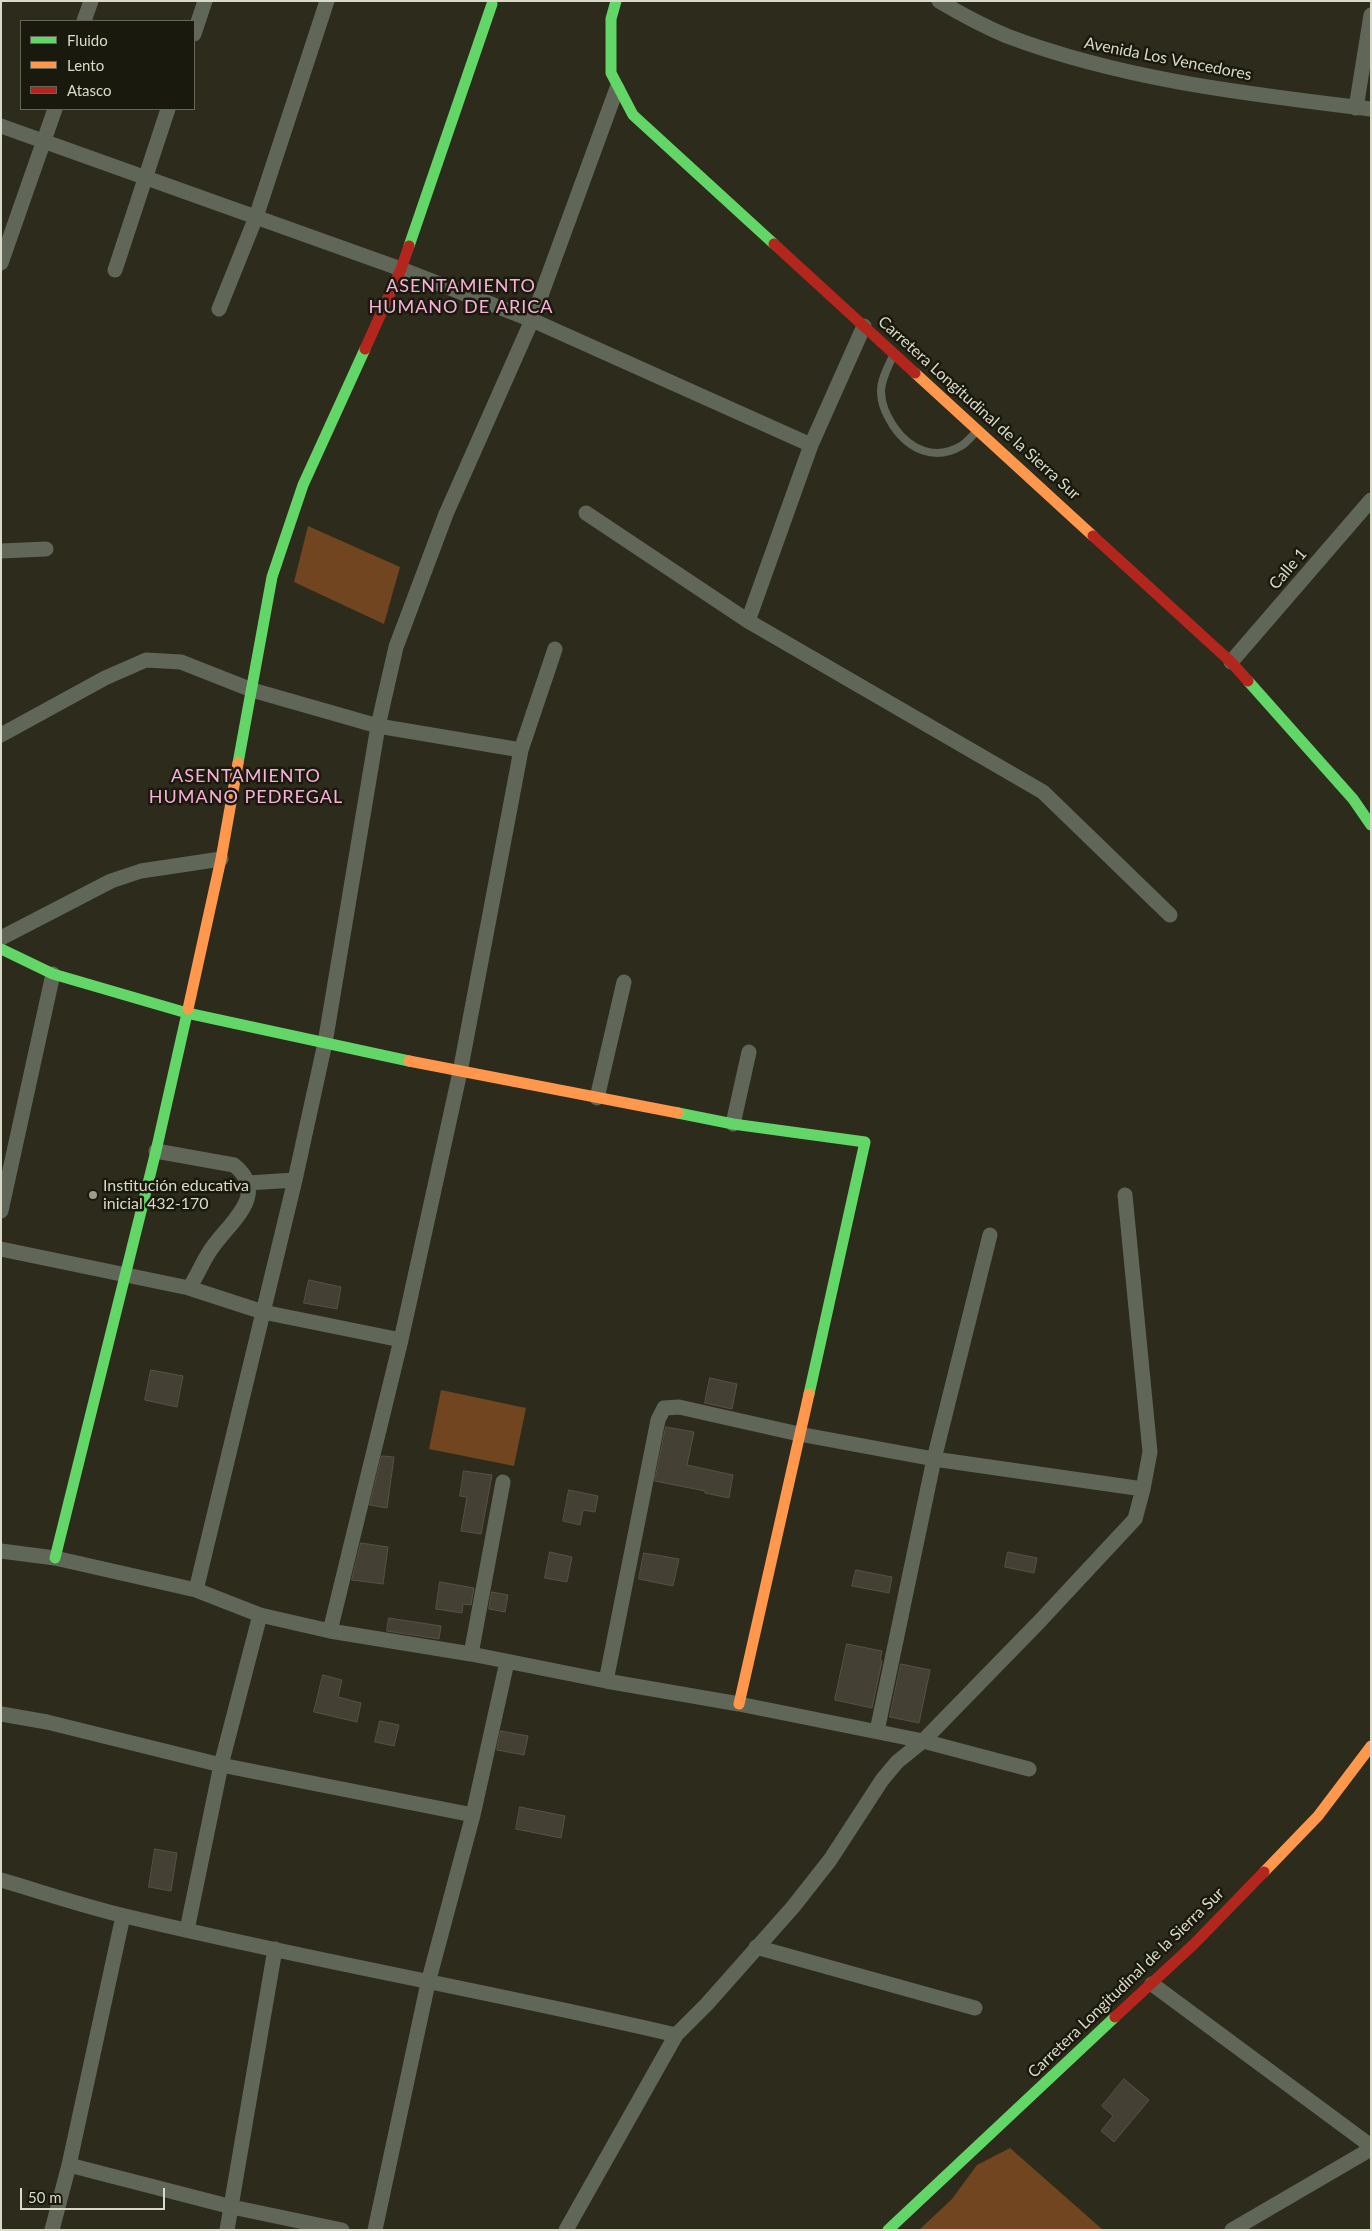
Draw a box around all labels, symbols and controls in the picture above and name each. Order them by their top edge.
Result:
legend [20,20,195,110]
text: Fluido [67,31,108,49]
street label: Avenida Los Vencedores [1083,33,1253,85]
text: Lento [67,56,104,74]
text: Atasco [67,81,112,99]
district label: ASENTAMIENTO HUMANO DE ARICA [367,275,555,318]
street label: Carretera Longitudinal de la Sierra Sur [874,312,1084,504]
street label: Calle 1 [1265,545,1311,593]
district label: ASENTAMIENTO HUMANO PEDREGAL [147,765,345,808]
place label: Institución educativa inicial 432-170 [103,1176,249,1214]
marker: Institución educativa inicial 432-170 [87,1189,99,1201]
street label: Carretera Longitudinal de la Sierra Sur [1024,1884,1228,2082]
scale bar [22,2178,168,2210]
text: 50 m [28,2188,62,2206]

